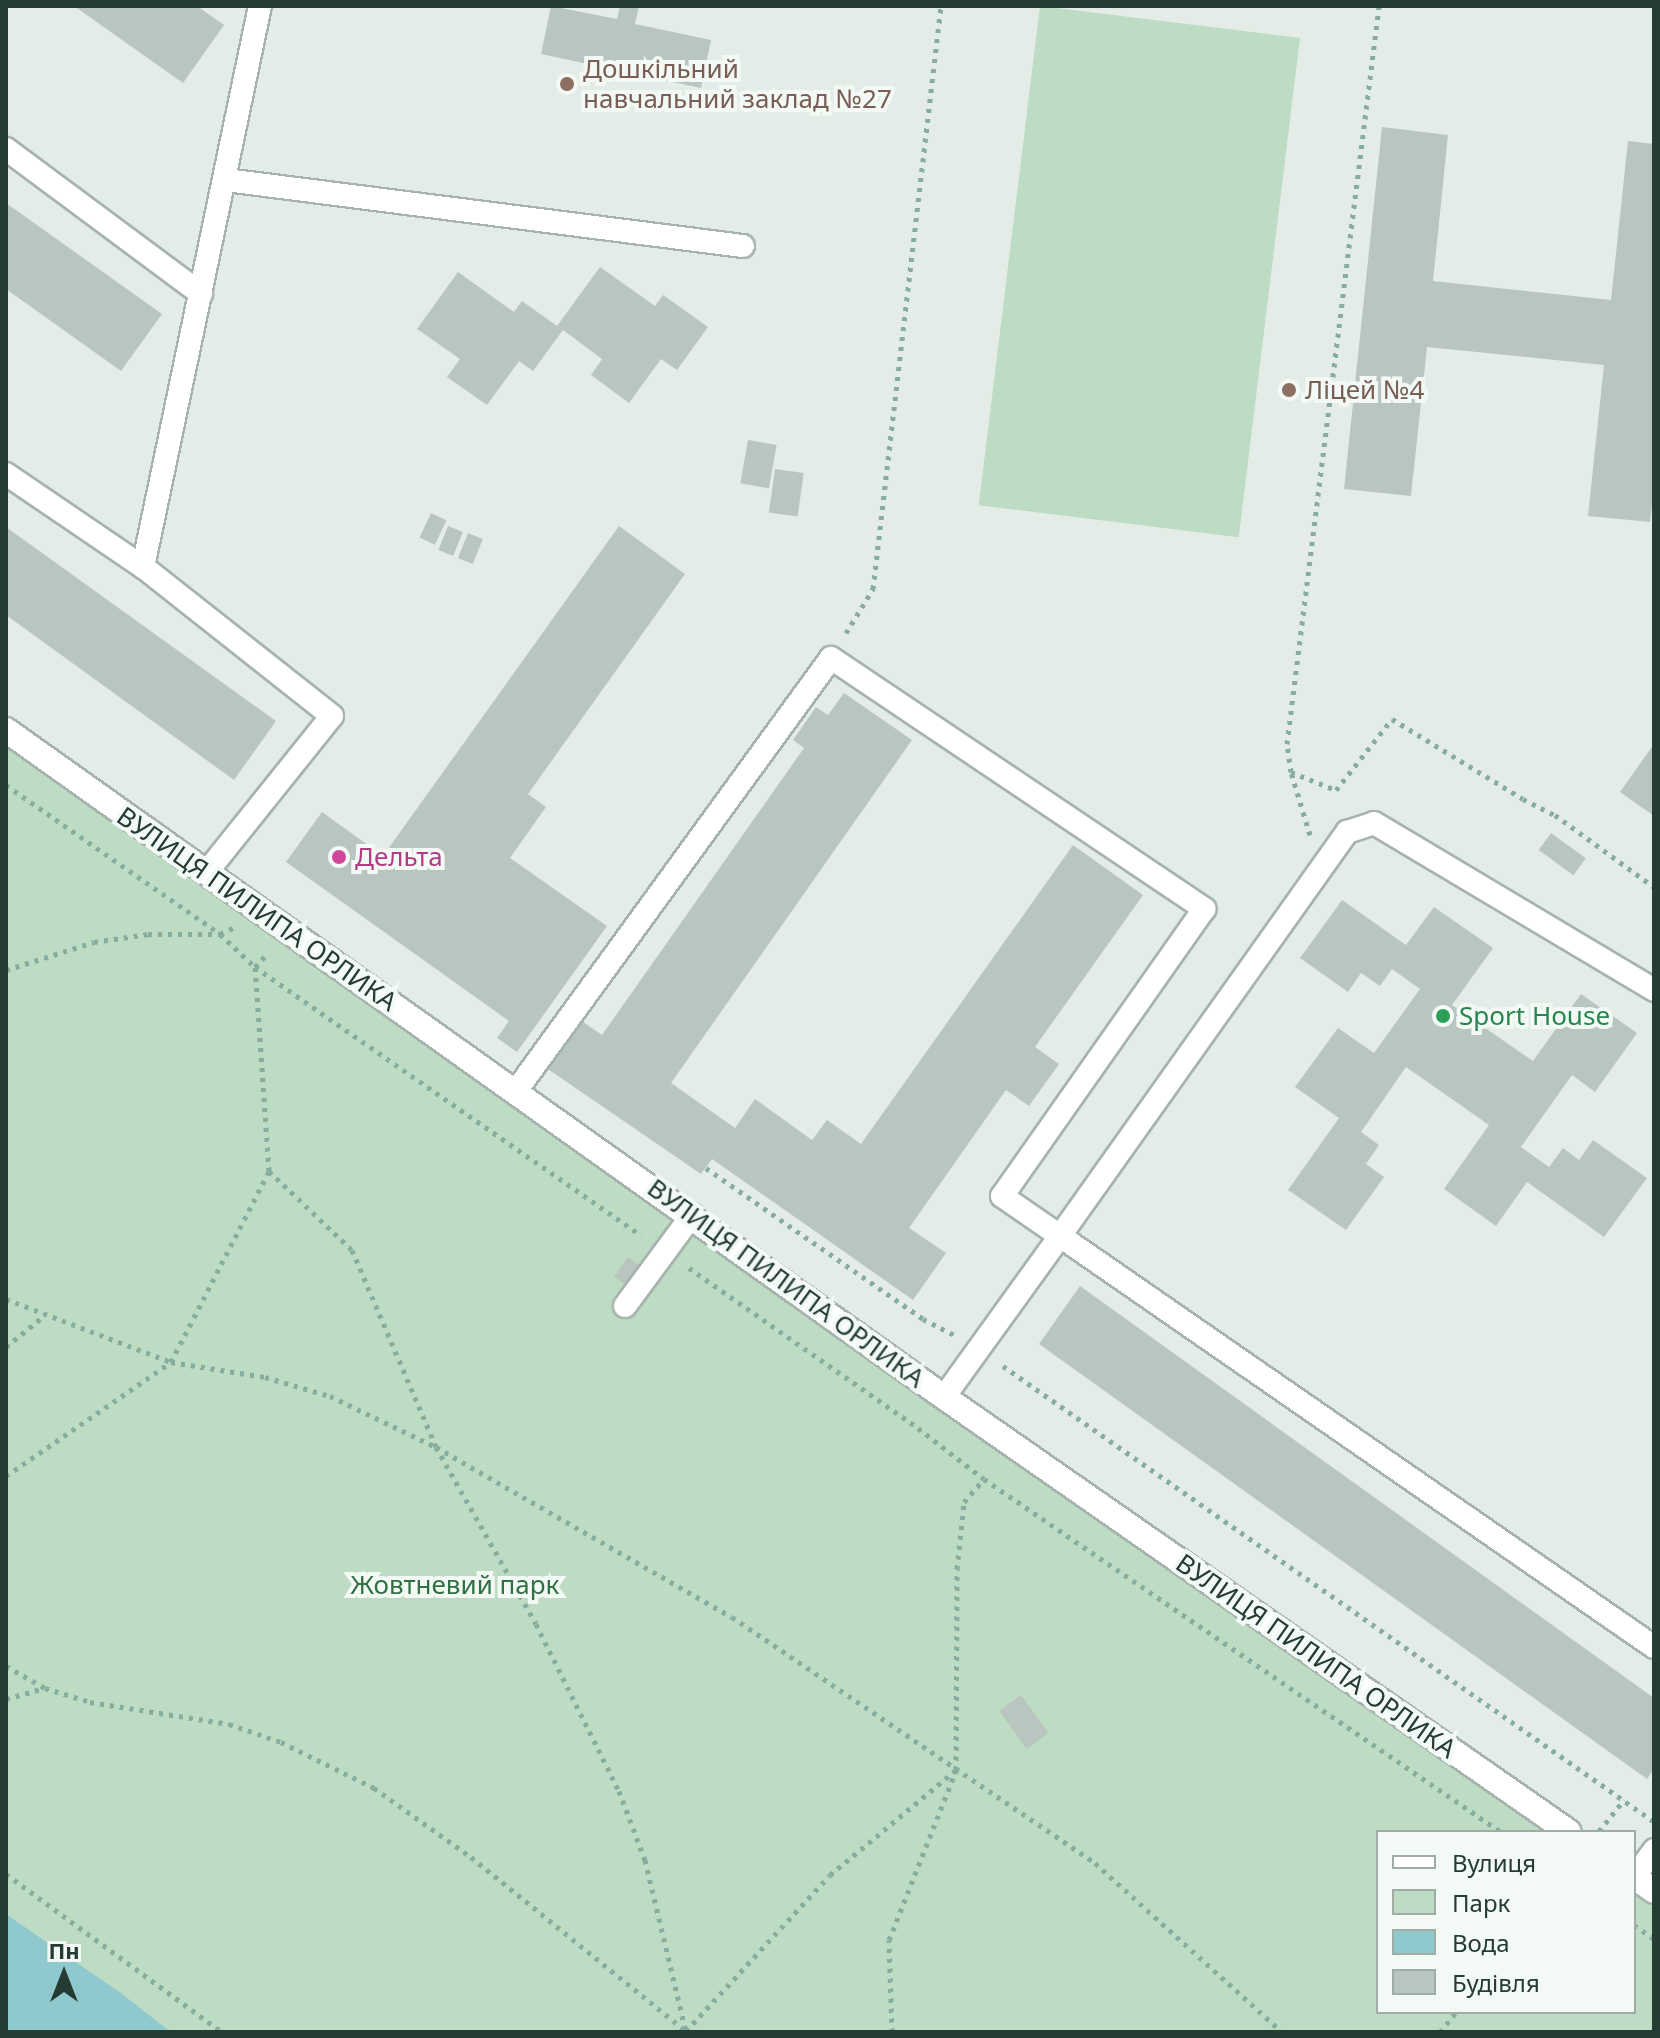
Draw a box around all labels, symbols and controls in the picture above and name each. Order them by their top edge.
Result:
place label: Дошкільний навчальний заклад №27 [583,53,892,114]
marker: Дошкільний навчальний заклад №27 [558,75,576,93]
place label: Ліцей №4 [1305,374,1424,406]
marker: Ліцей №4 [1280,381,1298,399]
street label: ВУЛИЦЯ ПИЛИПА ОРЛИКА [111,800,403,1018]
place label: Дельта [355,841,443,873]
marker: Дельта [330,848,348,866]
place label: Sport House [1459,1000,1610,1032]
marker: Sport House [1434,1007,1452,1025]
street label: ВУЛИЦЯ ПИЛИПА ОРЛИКА [642,1172,930,1394]
street label: ВУЛИЦЯ ПИЛИПА ОРЛИКА [1170,1547,1462,1765]
park label: Жовтневий парк [351,1569,559,1601]
legend [1376,1830,1636,2014]
text: Вулиця [1452,1846,1536,1879]
text: Парк [1452,1886,1510,1919]
text: Вода [1452,1926,1510,1959]
north arrow [24,1934,104,2014]
text: Пн [48,1935,80,1965]
text: Будівля [1452,1966,1540,1999]

